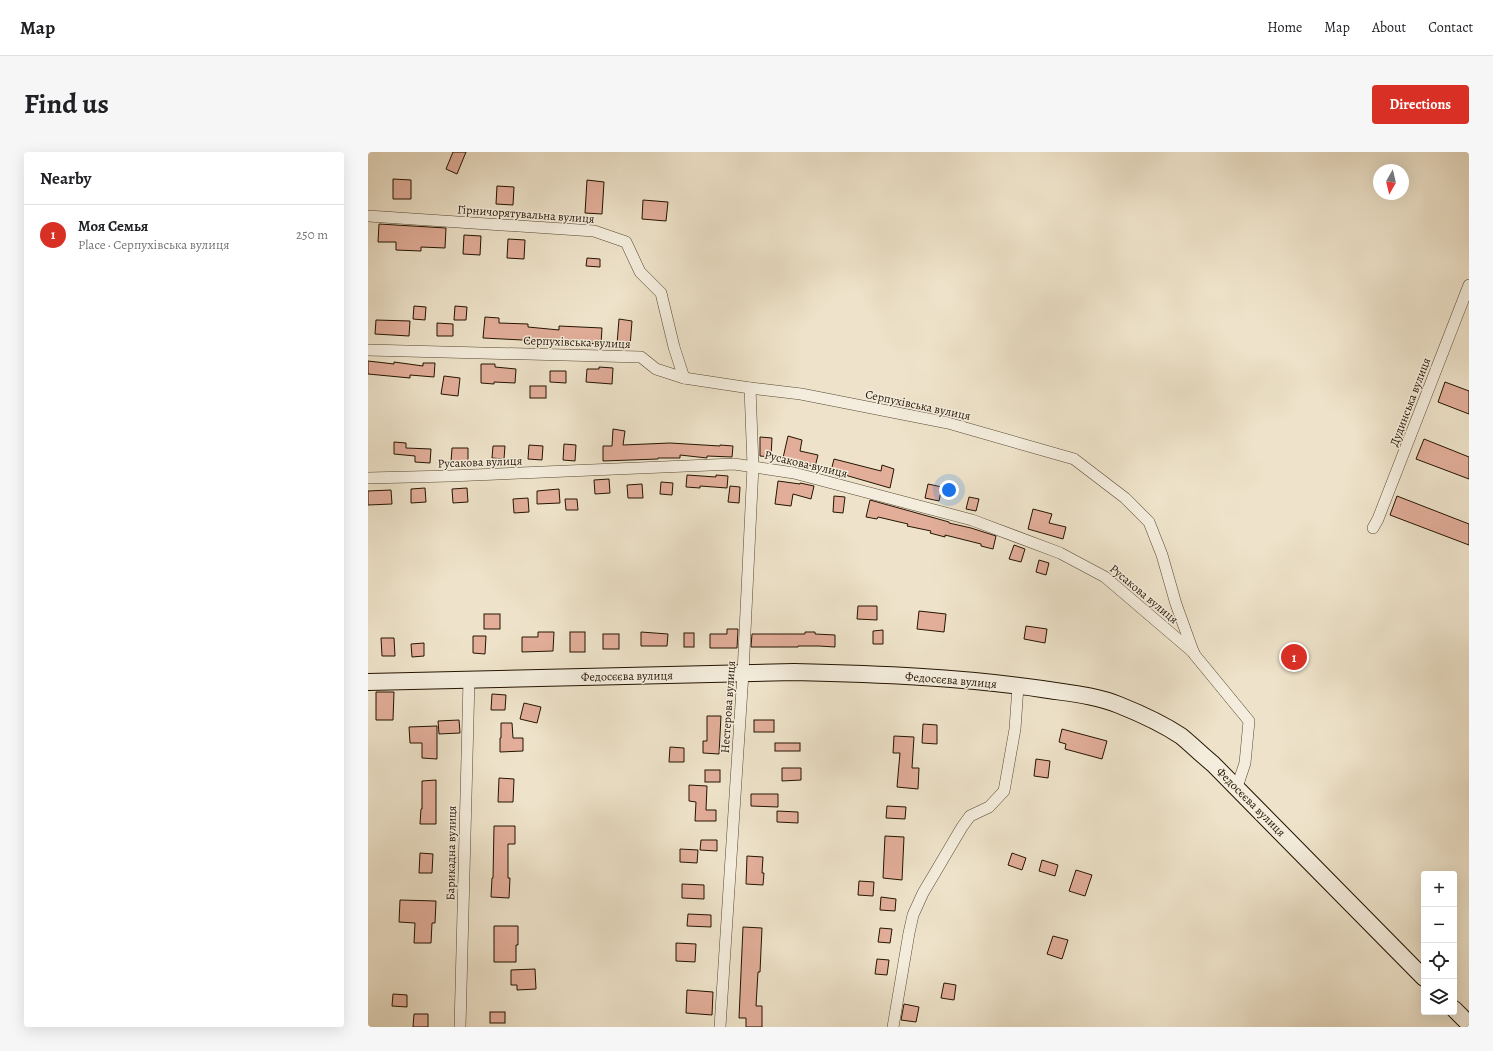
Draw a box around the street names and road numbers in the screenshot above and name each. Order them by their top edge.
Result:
street label: Гірничорятувальна вулиця [457,201,595,227]
street label: Серпухівська вулиця [523,332,631,352]
street label: Дудинська вулиця [1386,355,1434,449]
street label: Серпухівська вулиця [864,386,972,424]
street label: Русакова вулиця [763,447,849,481]
street label: Русакова вулиця [437,453,523,471]
street label: Русакова вулиця [1106,561,1182,628]
street label: Нестерова вулиця [717,660,739,754]
street label: Федосєєва вулиця [581,667,673,685]
street label: Федосєєва вулиця [905,668,998,692]
street label: Федосєєва вулиця [1213,764,1289,840]
street label: Барикадна вулиця [442,805,460,901]

